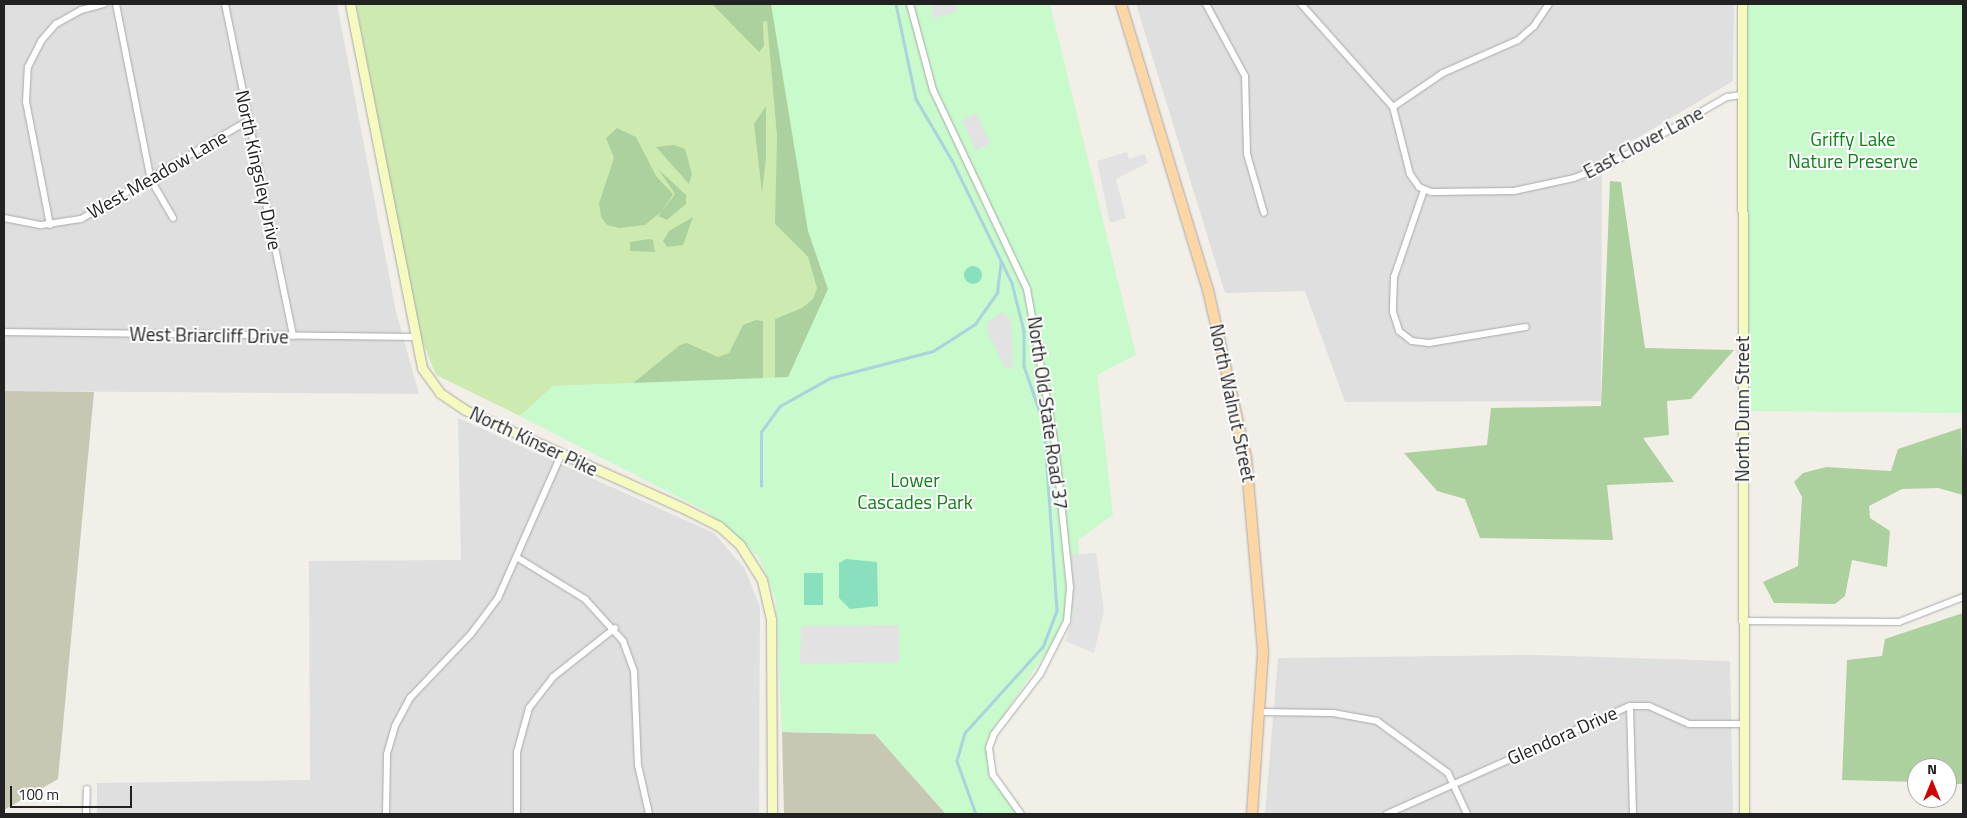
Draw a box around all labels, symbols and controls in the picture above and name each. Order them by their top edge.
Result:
street label: North Kingsley Drive [231,88,287,252]
street label: East Clover Lane [1579,101,1707,183]
street label: West Meadow Lane [83,125,231,223]
park label: Griffy Lake Nature Preserve [1788,128,1918,172]
street label: North Old State Road 37 [1023,315,1073,511]
street label: West Briarcliff Drive [129,322,289,348]
street label: North Walnut Street [1205,322,1261,484]
street label: North Dunn Street [1731,336,1753,482]
street label: North Kinser Pike [466,401,602,481]
park label: Lower Cascades Park [857,469,973,513]
street label: Glendora Drive [1504,701,1620,769]
north arrow [1907,758,1957,808]
text: N [1927,758,1937,779]
scale bar [12,776,135,808]
text: 100 m [18,783,59,806]

